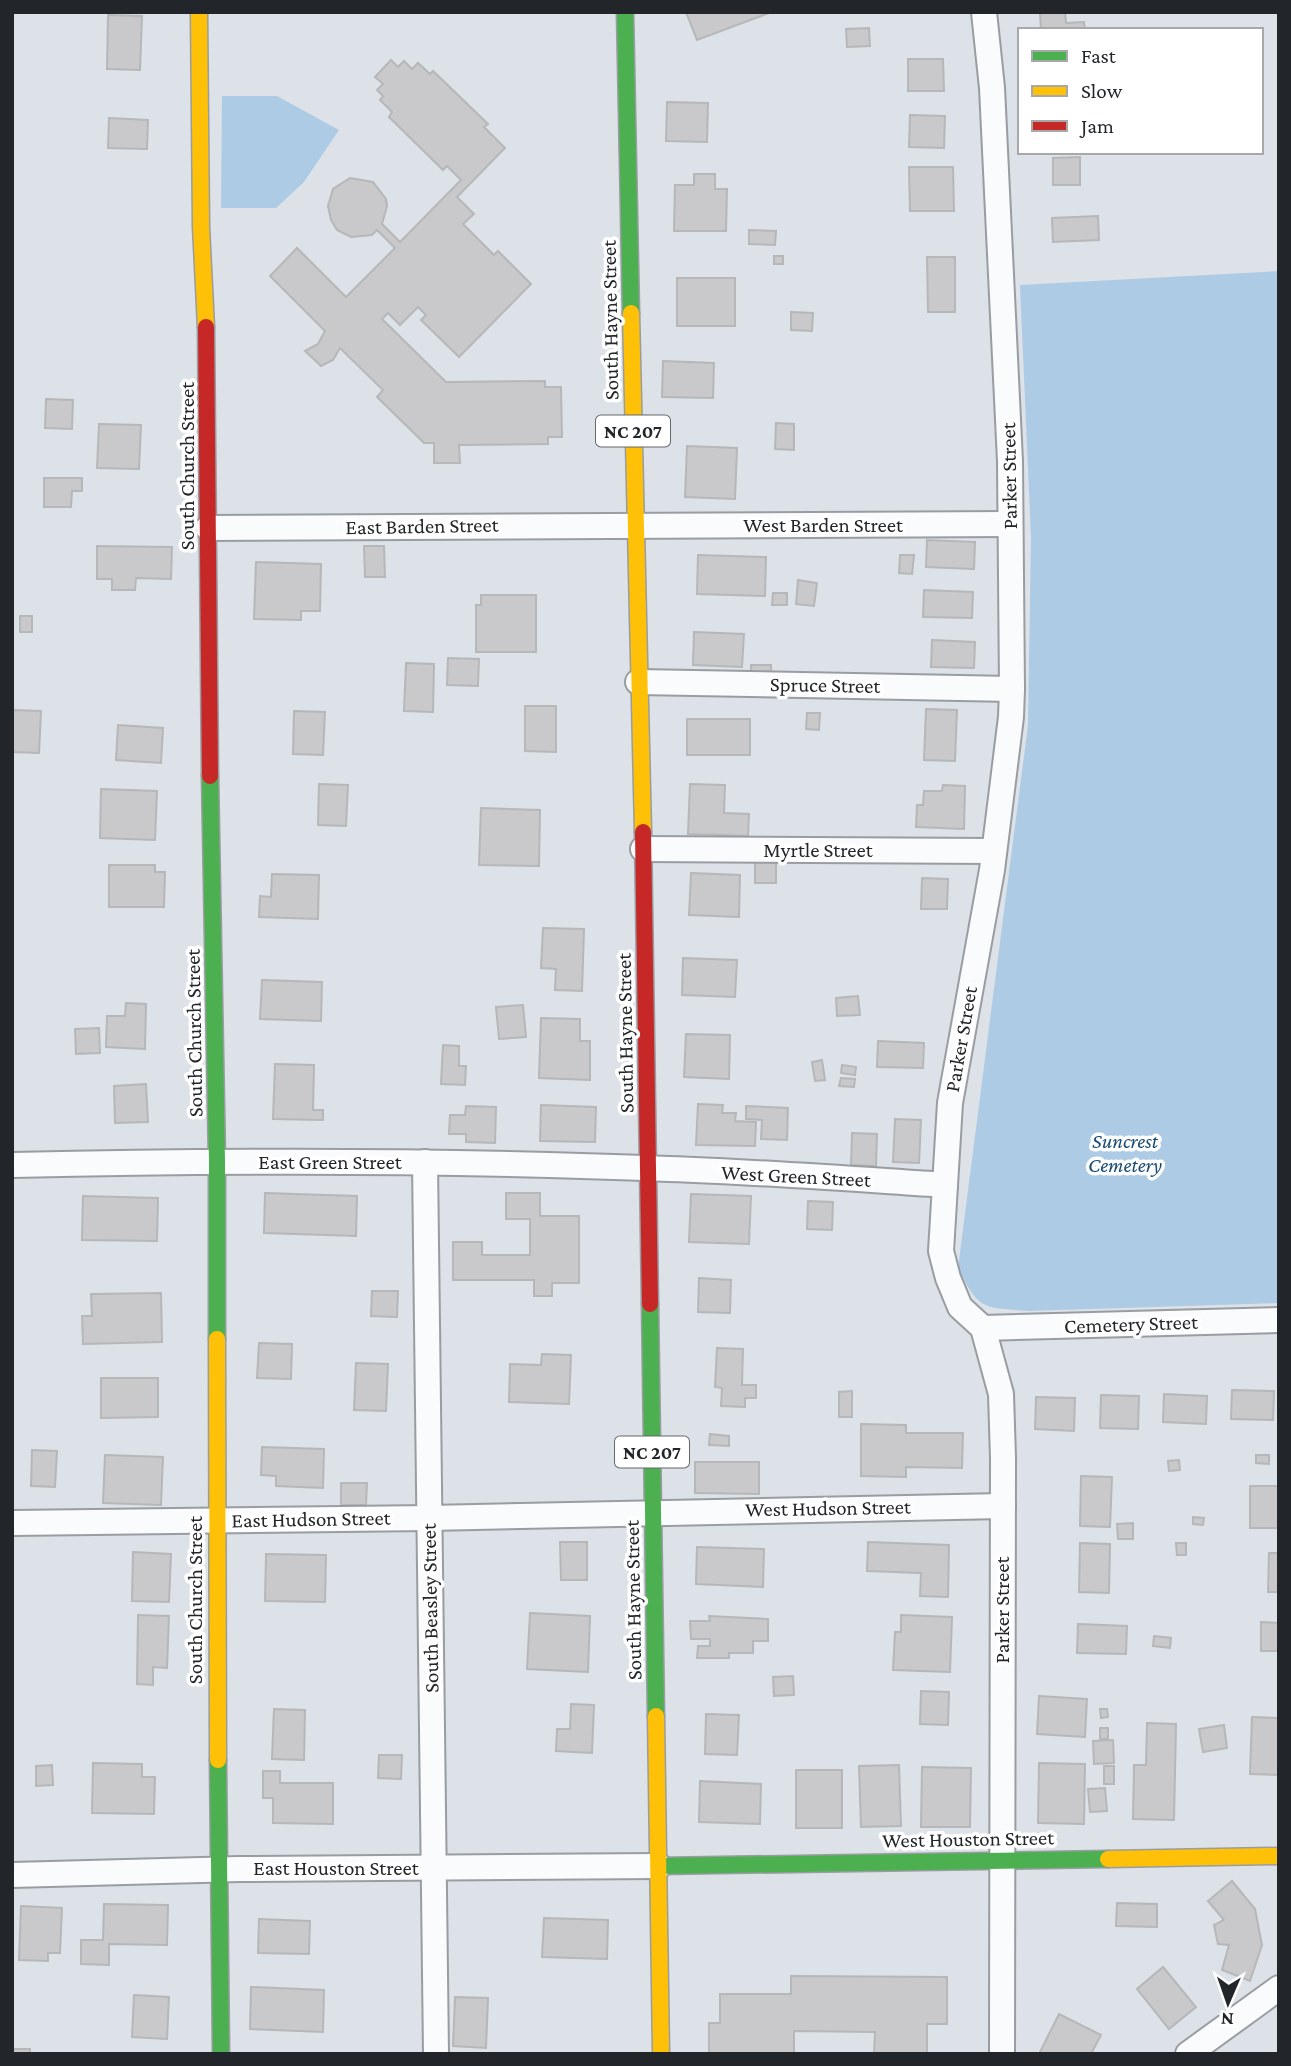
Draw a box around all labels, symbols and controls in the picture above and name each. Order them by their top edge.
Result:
legend [1018,28,1263,154]
text: Fast [1081,44,1117,68]
text: Slow [1081,79,1123,103]
text: Jam [1079,114,1114,138]
street label: South Hayne Street [597,239,623,400]
street label: South Church Street [175,381,199,550]
road number: NC 207 [596,416,670,446]
street label: Parker Street [996,421,1022,530]
street label: East Barden Street [345,513,500,539]
street label: West Barden Street [743,513,904,537]
street label: Spruce Street [770,672,881,698]
street label: Myrtle Street [763,838,874,862]
street label: South Church Street [181,948,207,1117]
street label: South Hayne Street [612,952,638,1113]
street label: Parker Street [940,983,982,1094]
park label: Suncrest Cemetery [1088,1129,1162,1177]
street label: East Green Street [258,1150,403,1174]
street label: West Green Street [721,1160,873,1192]
street label: Cemetery Street [1064,1310,1199,1338]
road number: NC 207 [615,1436,689,1468]
street label: West Hudson Street [745,1495,912,1521]
street label: East Hudson Street [231,1506,392,1532]
street label: South Church Street [183,1515,207,1684]
street label: South Hayne Street [620,1519,646,1680]
street label: South Beasley Street [417,1522,443,1693]
street label: Parker Street [990,1555,1014,1664]
street label: West Houston Street [882,1825,1055,1852]
street label: East Houston Street [253,1856,420,1880]
north arrow [1193,1968,1263,2038]
text: N [1221,2009,1234,2030]

